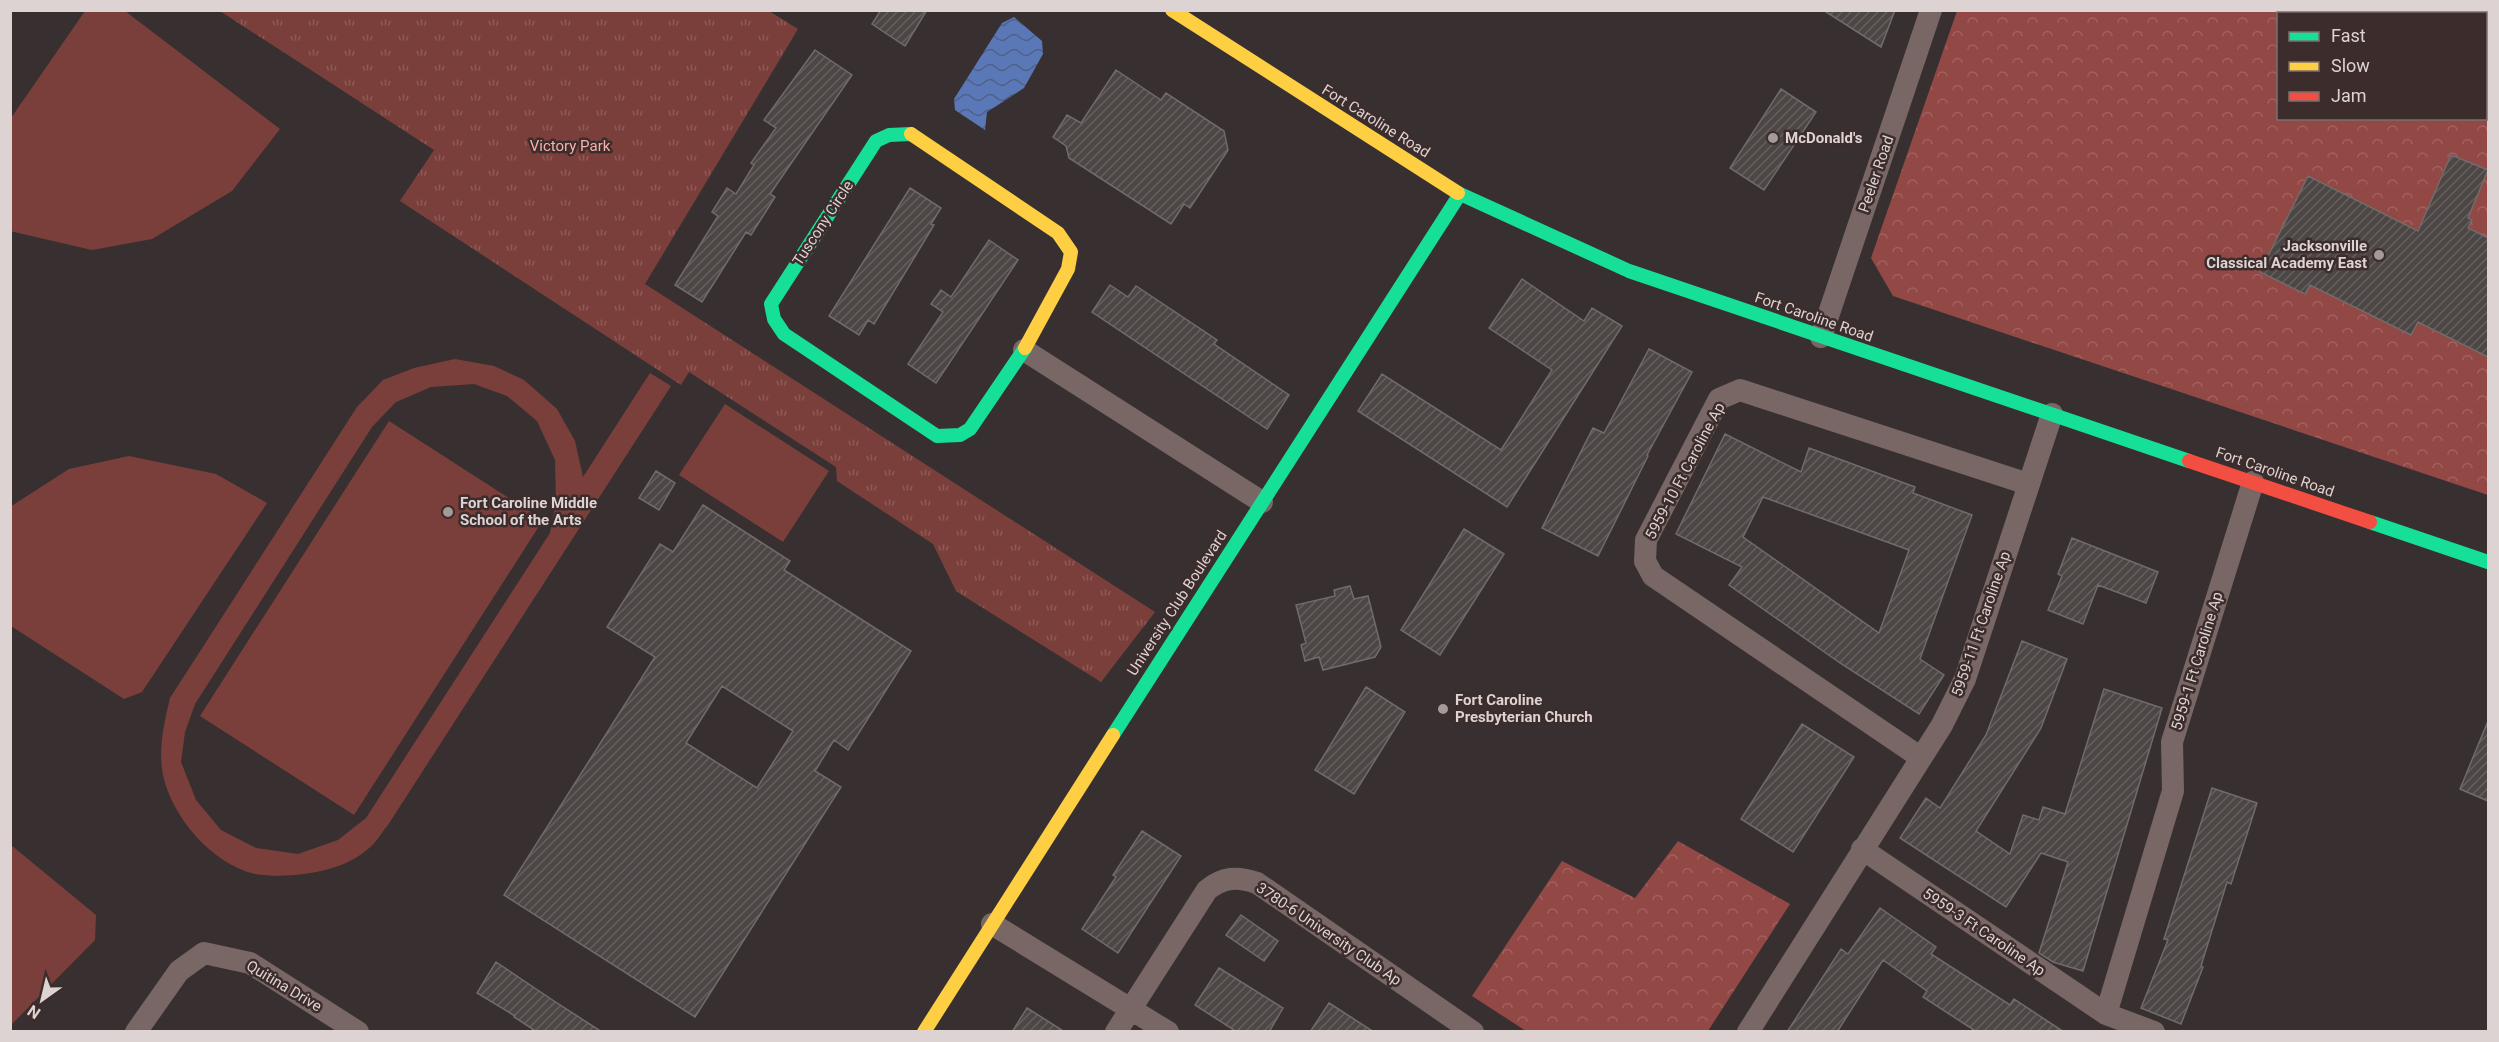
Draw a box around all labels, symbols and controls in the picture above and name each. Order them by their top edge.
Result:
legend [2277,12,2487,120]
text: Fast [2331,25,2366,46]
text: Slow [2331,55,2370,76]
street label: Fort Caroline Road [1319,81,1433,161]
text: Jam [2331,85,2367,106]
place label: McDonald's [1785,129,1863,147]
marker: McDonald's [1766,131,1780,145]
street label: Peeler Road [1854,133,1898,215]
park label: Victory Park [530,137,611,155]
street label: Tuscony Circle [789,177,857,269]
place label: Jacksonville Classical Academy East [2206,237,2367,272]
marker: Jacksonville Classical Academy East [2372,248,2386,262]
street label: Fort Caroline Road [1753,288,1875,346]
street label: 5959-10 Ft Caroline Ap [1641,400,1729,542]
street label: Fort Caroline Road [2214,443,2336,501]
place label: Fort Caroline Middle School of the Arts [460,494,597,529]
marker: Fort Caroline Middle School of the Arts [441,505,455,519]
street label: University Club Boulevard [1123,527,1231,679]
street label: 5959-11 Ft Caroline Ap [1948,549,2014,699]
street label: 5959-1 Ft Caroline Ap [2167,590,2227,732]
place label: Fort Caroline Presbyterian Church [1455,691,1593,726]
marker: Fort Caroline Presbyterian Church [1436,702,1450,716]
street label: 3780-6 University Club Ap [1253,879,1405,989]
street label: 5959-3 Ft Caroline Ap [1919,884,2049,980]
street label: Quitina Drive [243,956,325,1016]
north arrow [12,970,72,1030]
text: N [24,1001,44,1023]

